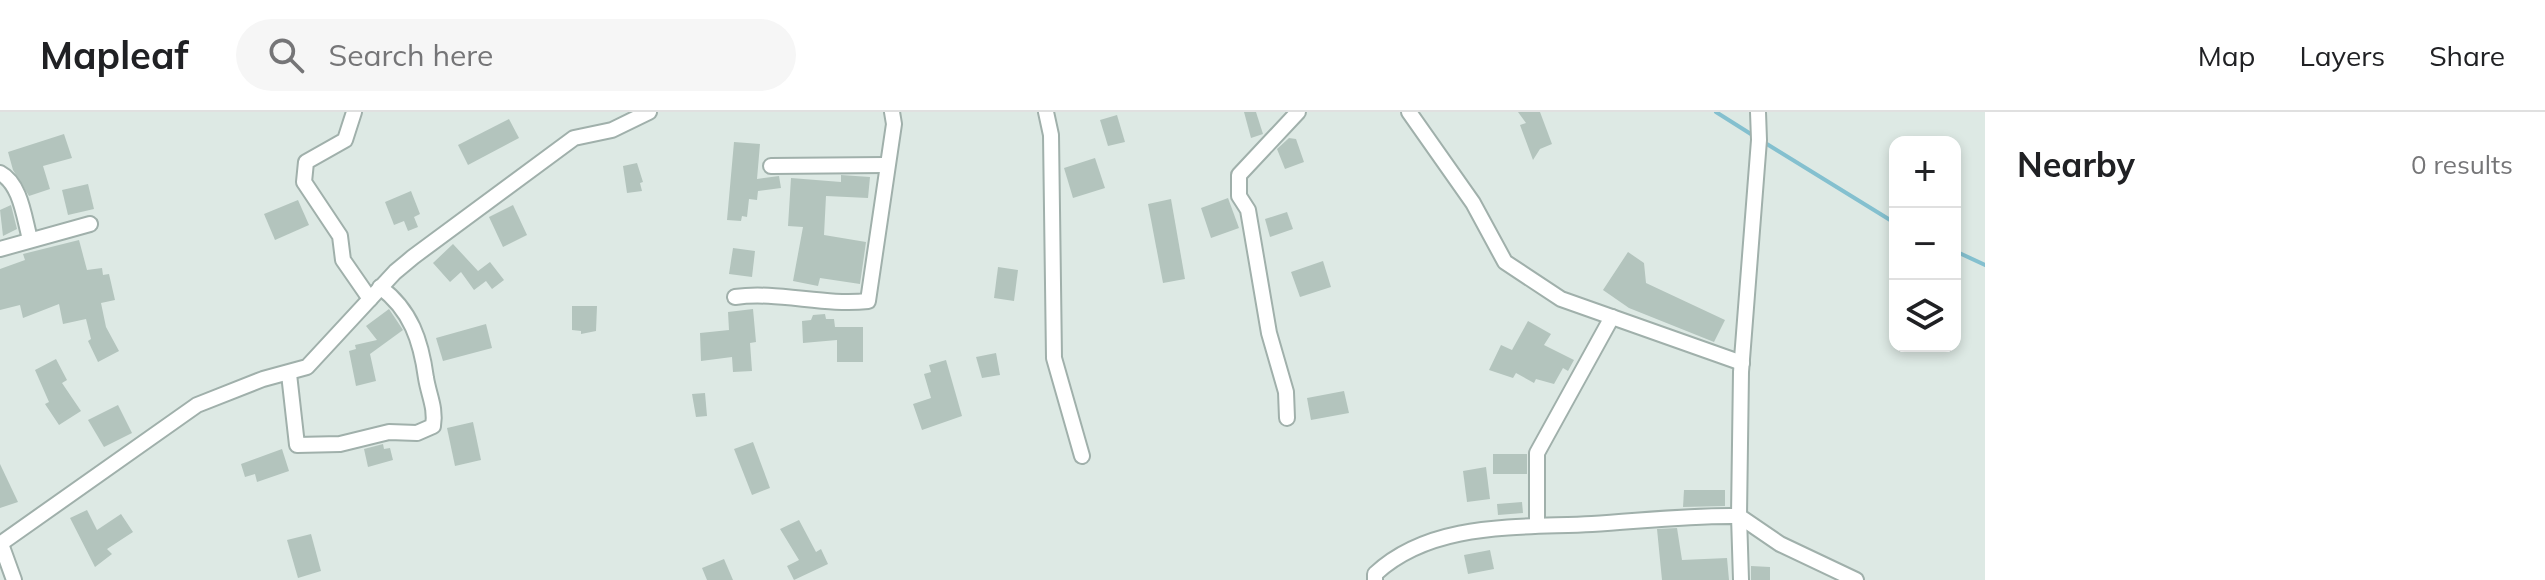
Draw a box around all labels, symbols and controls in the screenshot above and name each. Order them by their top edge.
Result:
search box [236,19,796,91]
text: Mapleaf [40,31,188,79]
icon: search [264,33,308,77]
text: Search here [328,36,493,74]
text: Map [2198,38,2255,73]
text: Layers [2299,38,2385,73]
text: Share [2429,38,2505,73]
map controls [1889,136,1961,352]
button: + [1889,136,1961,208]
text: Nearby [2017,143,2135,186]
text: 0 results [2411,148,2513,181]
button: − [1889,208,1961,280]
button: layers [1889,280,1961,352]

